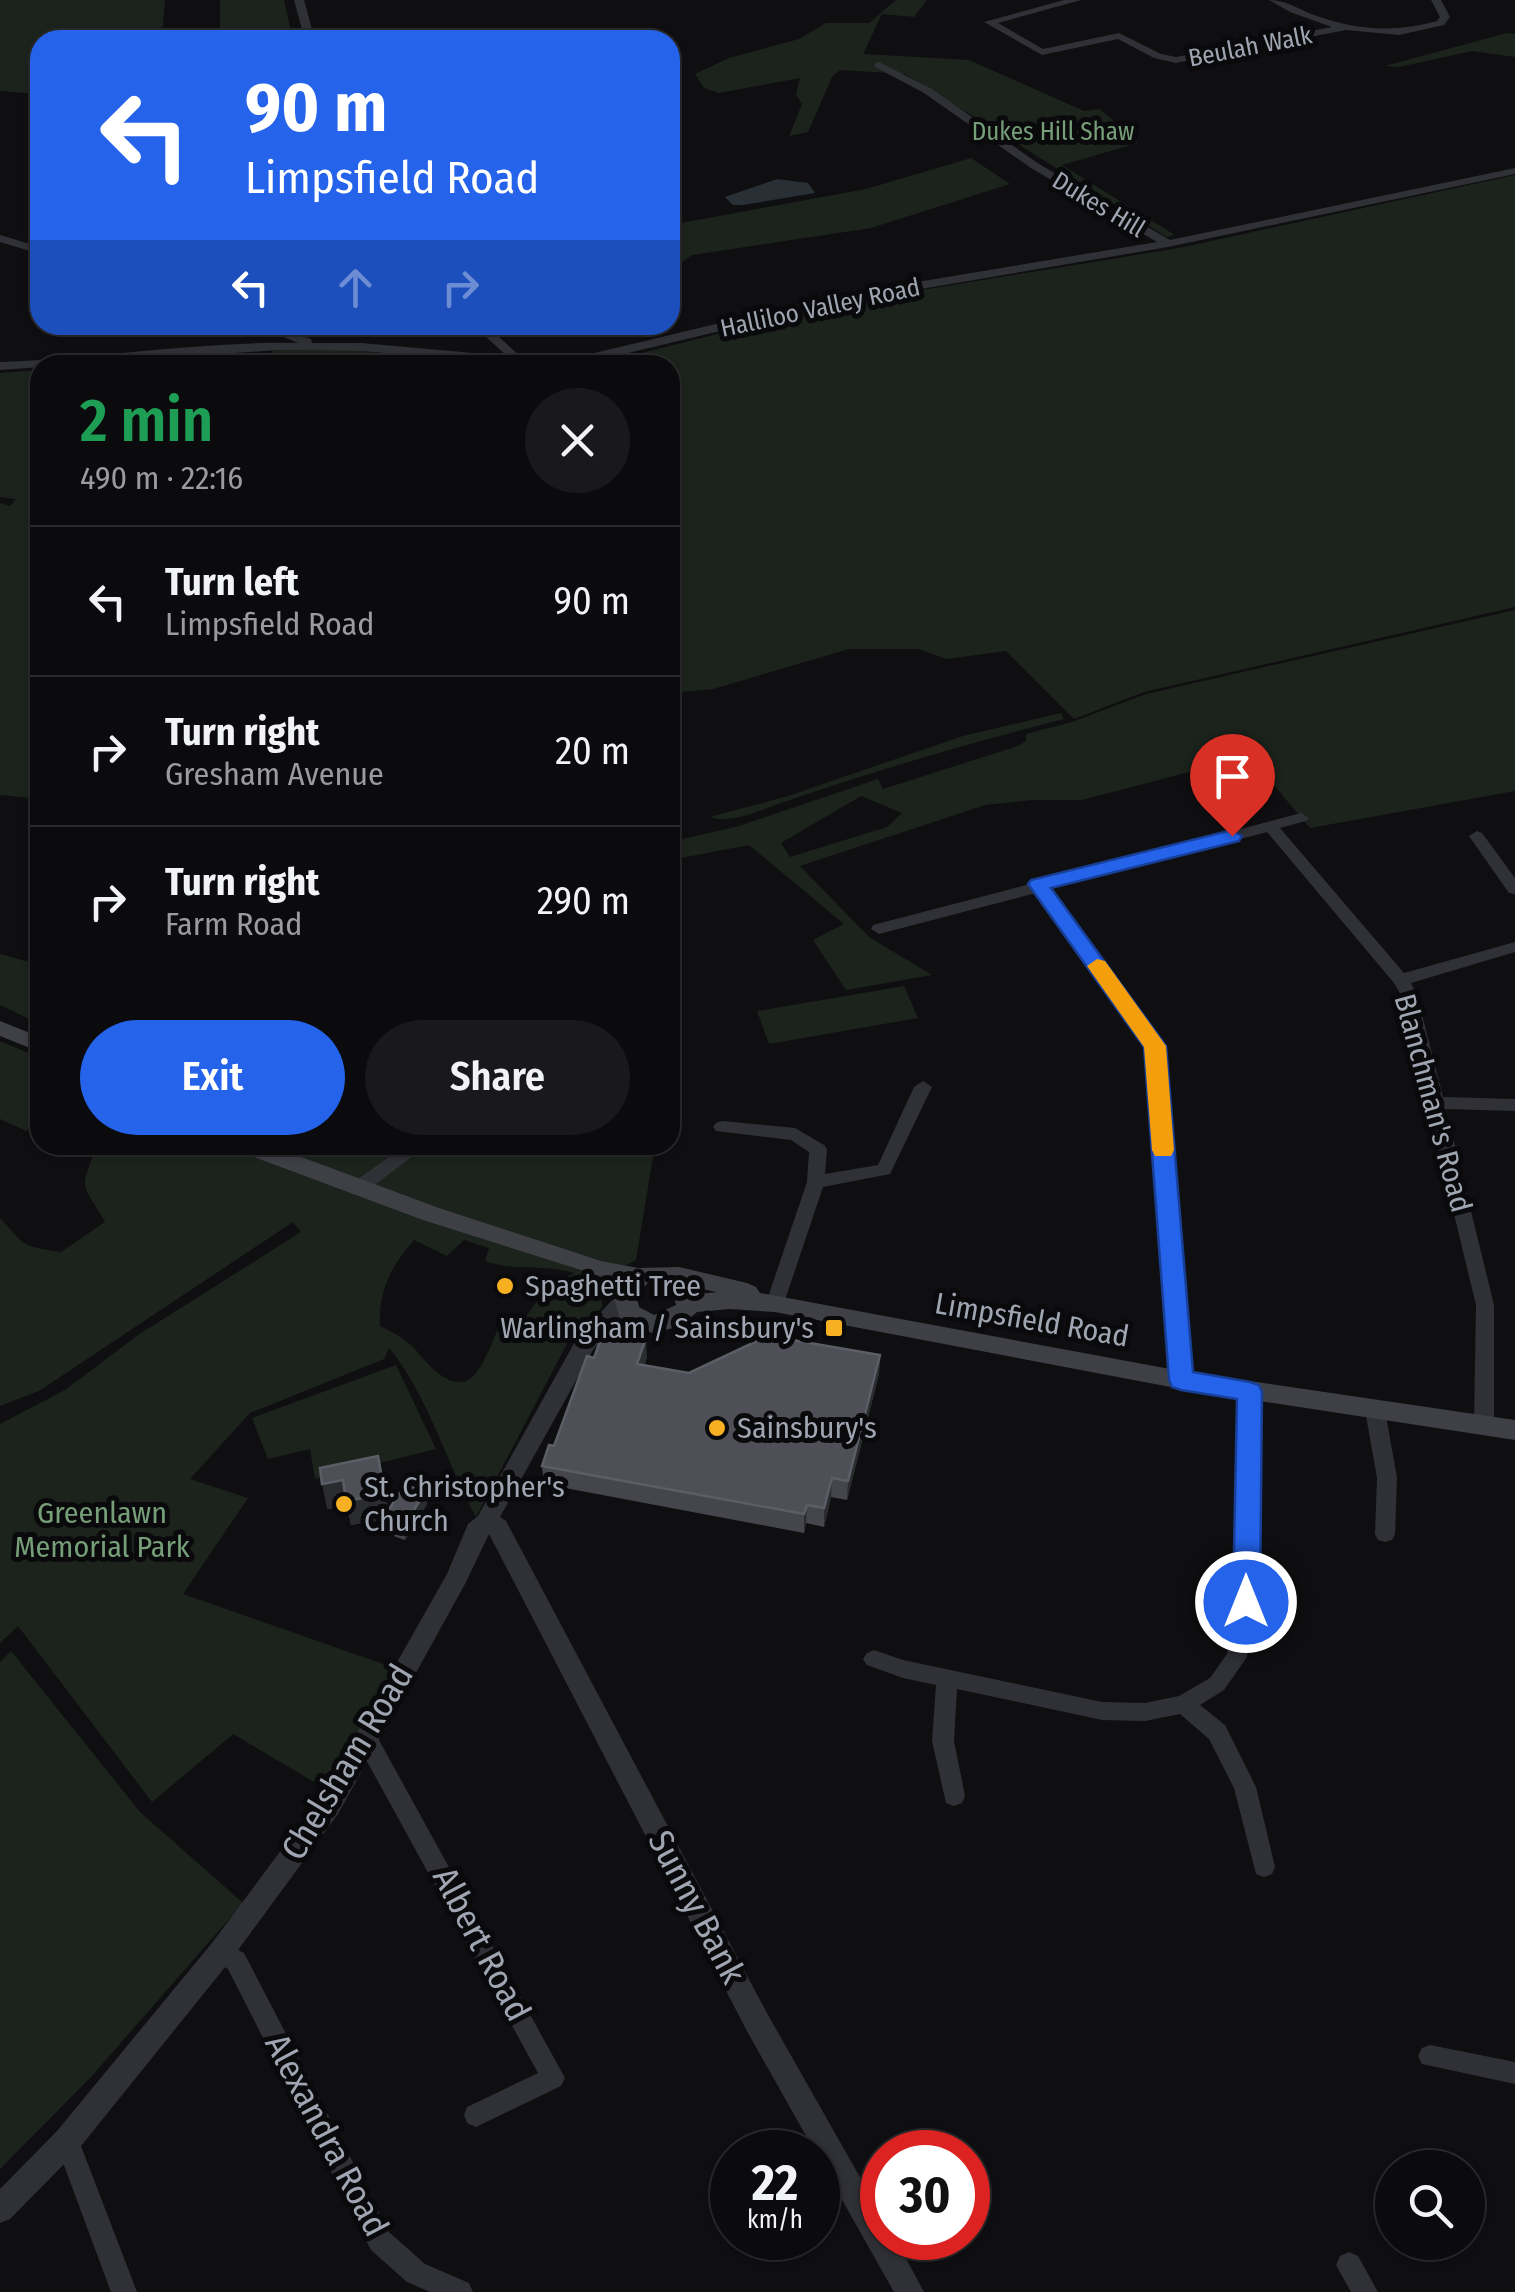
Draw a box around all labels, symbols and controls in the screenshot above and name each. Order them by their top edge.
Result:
street label: Beulah Walk [1186,20,1315,74]
text: 90 m [245,66,387,150]
icon: left [80,70,210,200]
park label: Dukes Hill Shaw [972,117,1134,147]
text: Limpsfield Road [245,151,539,205]
street label: Dukes Hill [1047,166,1151,244]
icon: left [223,260,278,315]
icon: ahead [328,260,383,315]
icon: right [433,260,488,315]
street label: Halliloo Valley Road [718,272,923,344]
text: 2 min [80,385,213,457]
button: close [525,388,630,493]
text: 490 m · 22:16 [80,459,243,497]
text: Turn left [165,559,299,605]
icon: left [80,574,135,629]
text: 90 m [554,578,630,624]
text: Limpsfield Road [165,605,374,643]
text: Turn right [165,709,319,755]
icon: right [80,724,135,779]
text: 20 m [555,728,630,774]
pin [1190,734,1275,837]
icon: arrive [1205,749,1260,804]
text: Gresham Avenue [165,755,384,793]
text: Turn right [165,859,319,905]
icon: right [80,874,135,929]
text: 290 m [537,878,630,924]
text: Farm Road [165,905,302,943]
street label: Blanchman's Road [1387,990,1479,1216]
button: Exit [80,1020,345,1135]
button: Share [365,1020,630,1135]
place label: Spaghetti Tree [525,1268,701,1304]
marker: Spaghetti Tree [494,1275,516,1297]
street label: Limpsfield Road [932,1285,1132,1355]
place label: Warlingham / Sainsbury's [500,1310,814,1346]
marker: Warlingham / Sainsbury's [823,1317,845,1339]
place label: Sainsbury's [737,1410,877,1446]
marker: Sainsbury's [706,1417,728,1439]
place label: St. Christopher's Church [364,1469,565,1539]
marker: St. Christopher's Church [333,1493,355,1515]
park label: Greenlawn Memorial Park [14,1495,190,1565]
position arrow [1194,1550,1298,1654]
street label: Chelsham Road [272,1657,422,1867]
street label: Sunny Bank [639,1823,755,1991]
street label: Albert Road [424,1860,540,2028]
street label: Alexandra Road [256,2027,398,2243]
speed limit sign: 30 [860,2130,990,2260]
map controls [1375,2150,1485,2260]
button: search [1375,2150,1485,2260]
text: 22 [752,2153,798,2213]
text: km/h [747,2205,803,2235]

